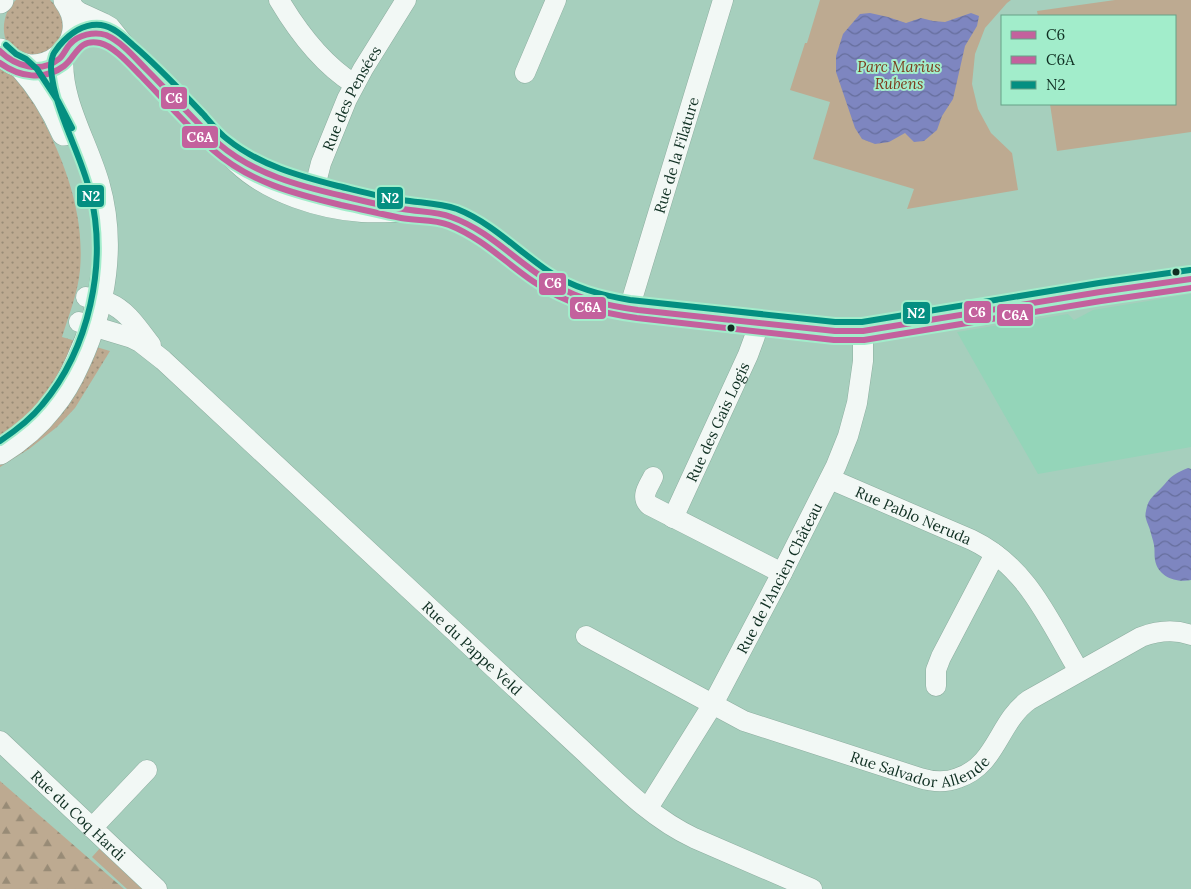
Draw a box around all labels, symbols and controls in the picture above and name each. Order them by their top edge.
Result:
legend [1001,15,1176,105]
text: C6 [1046,25,1065,44]
street label: Rue des Pensées [318,42,385,153]
text: C6A [1046,50,1075,69]
park label: Parc Marius Rubens [857,57,941,93]
text: N2 [1046,75,1066,94]
line badge: C6 [160,86,188,110]
text: C6 [165,89,183,107]
street label: Rue de la Filature [649,94,703,216]
line badge: C6A [181,125,219,149]
text: C6A [187,128,214,146]
line badge: N2 [76,184,105,208]
line badge: N2 [376,186,404,210]
text: N2 [82,187,100,205]
text: N2 [381,189,399,207]
unlabelled marker [1171,267,1181,277]
line badge: C6 [538,272,567,296]
text: C6 [544,274,562,292]
line badge: C6A [569,296,607,320]
text: C6A [575,298,602,316]
line badge: C6 [963,300,992,324]
line badge: N2 [902,301,931,325]
text: C6 [968,303,986,321]
line badge: C6A [996,303,1034,327]
text: N2 [907,304,925,322]
text: C6A [1002,306,1029,324]
unlabelled marker [726,323,736,333]
street label: Rue des Gais Logis [681,359,753,485]
street label: Rue Pablo Neruda [853,482,975,548]
street label: Rue de l'Ancien Château [732,499,826,657]
street label: Rue du Pappe Veld [418,597,526,699]
street label: Rue Salvador Allende [845,743,991,763]
text: Rue Salvador Allende [848,747,993,791]
street label: Rue du Coq Hardi [27,766,130,864]

